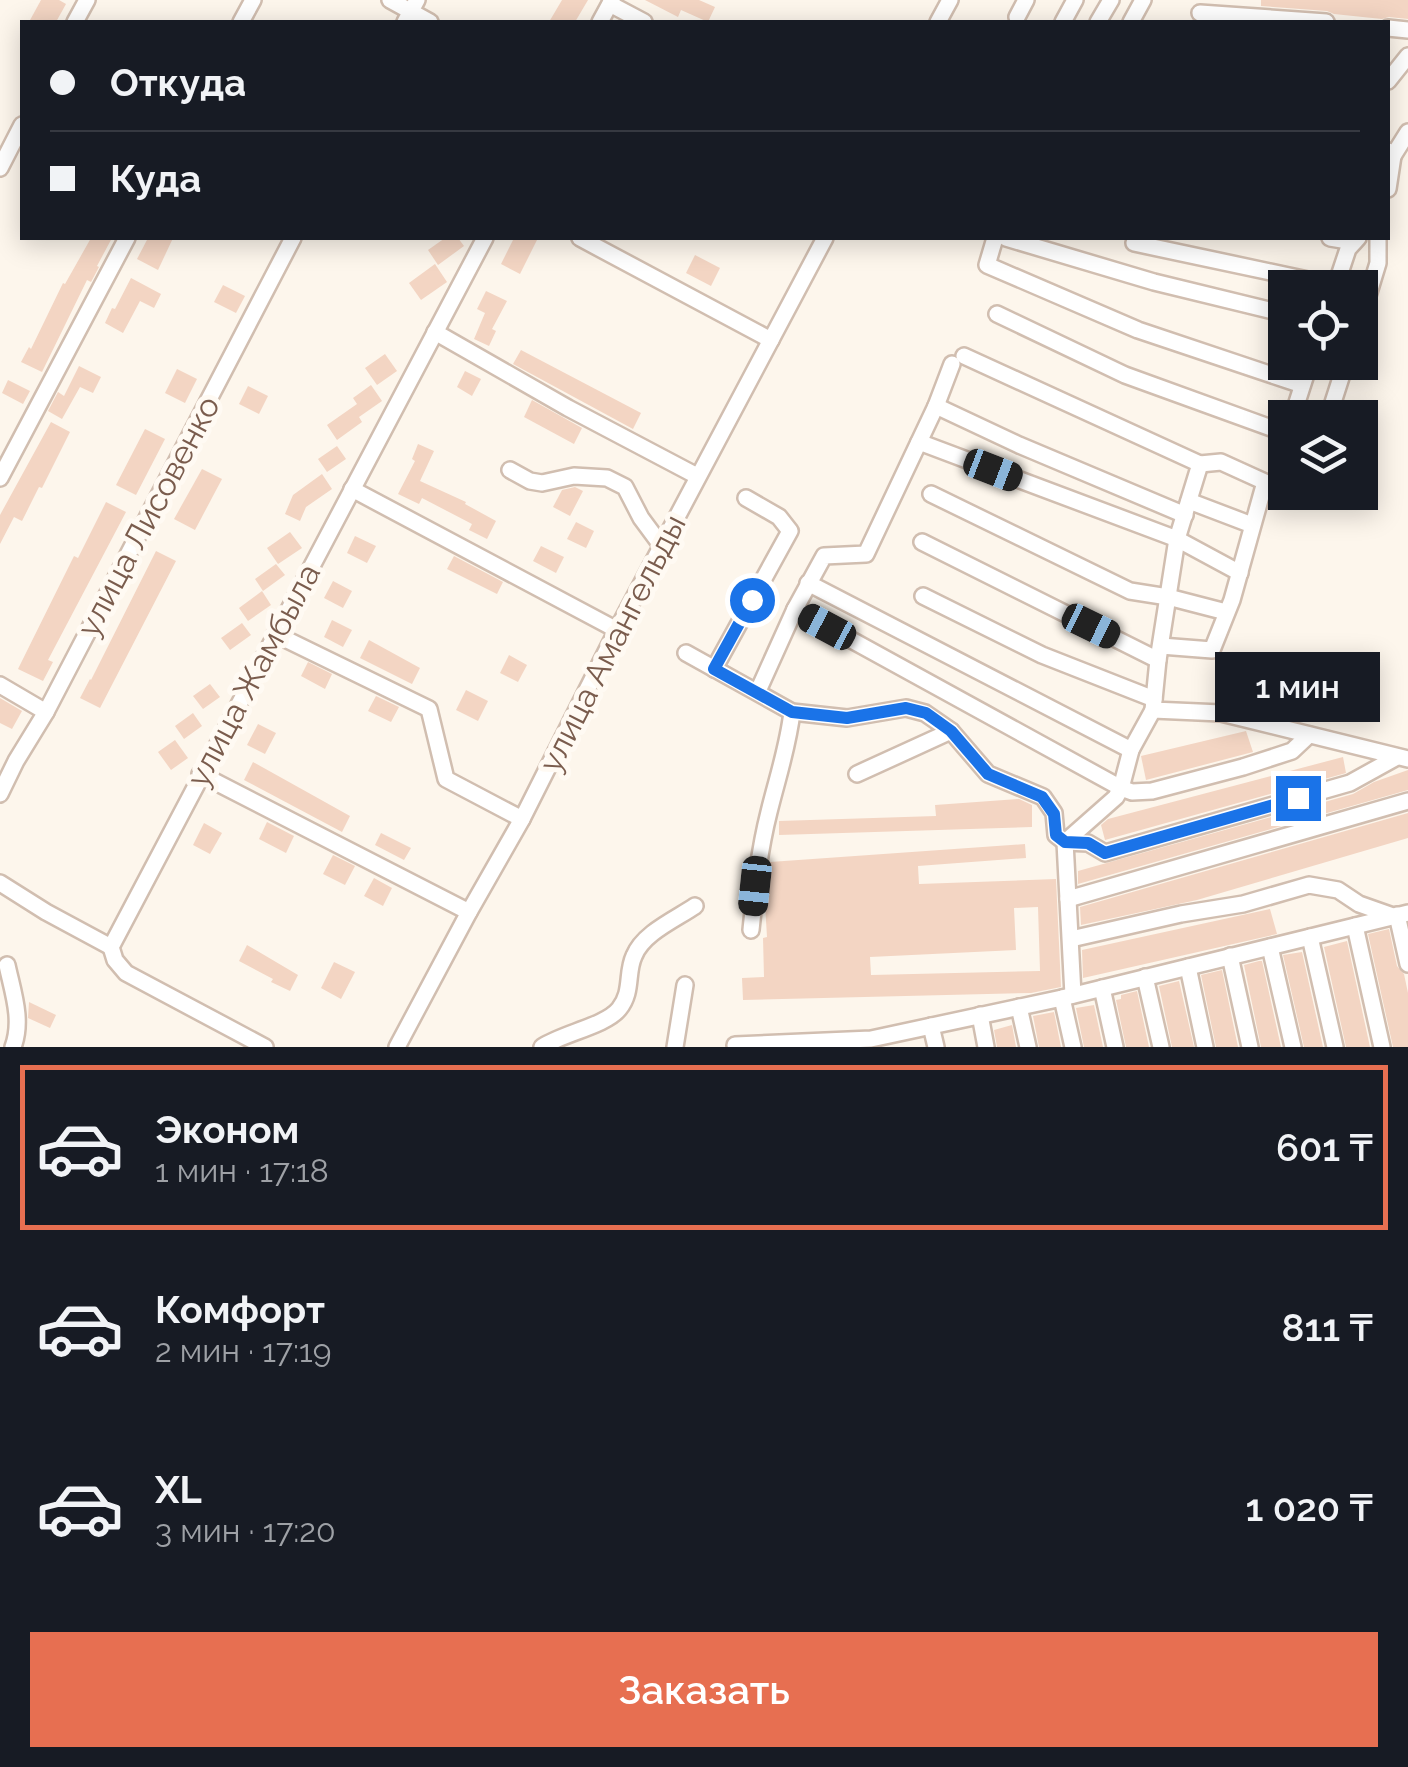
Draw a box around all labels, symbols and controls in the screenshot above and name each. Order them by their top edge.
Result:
text: Откуда [110,60,246,105]
text: Куда [110,156,201,201]
map controls [1268,270,1378,510]
button: locate [1268,270,1378,380]
street label: улица Лисовенко [69,390,227,642]
button: layers [1268,400,1378,510]
car [960,445,1026,495]
street label: улица Амангельды [531,508,693,778]
street label: улица Жамбыла [179,557,327,793]
route start [730,578,775,623]
car [1057,599,1125,653]
car [793,600,861,654]
callout: 1 мин [1216,653,1380,723]
text: 1 мин [1255,668,1340,705]
route end [1276,776,1321,821]
car [737,855,773,917]
icon: car [35,1103,125,1193]
text: Эконом [155,1107,299,1152]
text: 601 ₸ [1276,1125,1373,1170]
text: 1 мин · 17:18 [155,1152,329,1189]
icon: car [35,1283,125,1373]
text: Комфорт [155,1287,325,1332]
text: 811 ₸ [1282,1305,1373,1350]
text: 2 мин · 17:19 [155,1332,331,1369]
icon: car [35,1463,125,1553]
text: XL [155,1467,202,1512]
text: 1 020 ₸ [1245,1485,1373,1530]
text: 3 мин · 17:20 [155,1512,336,1549]
button: Заказать [30,1632,1378,1747]

